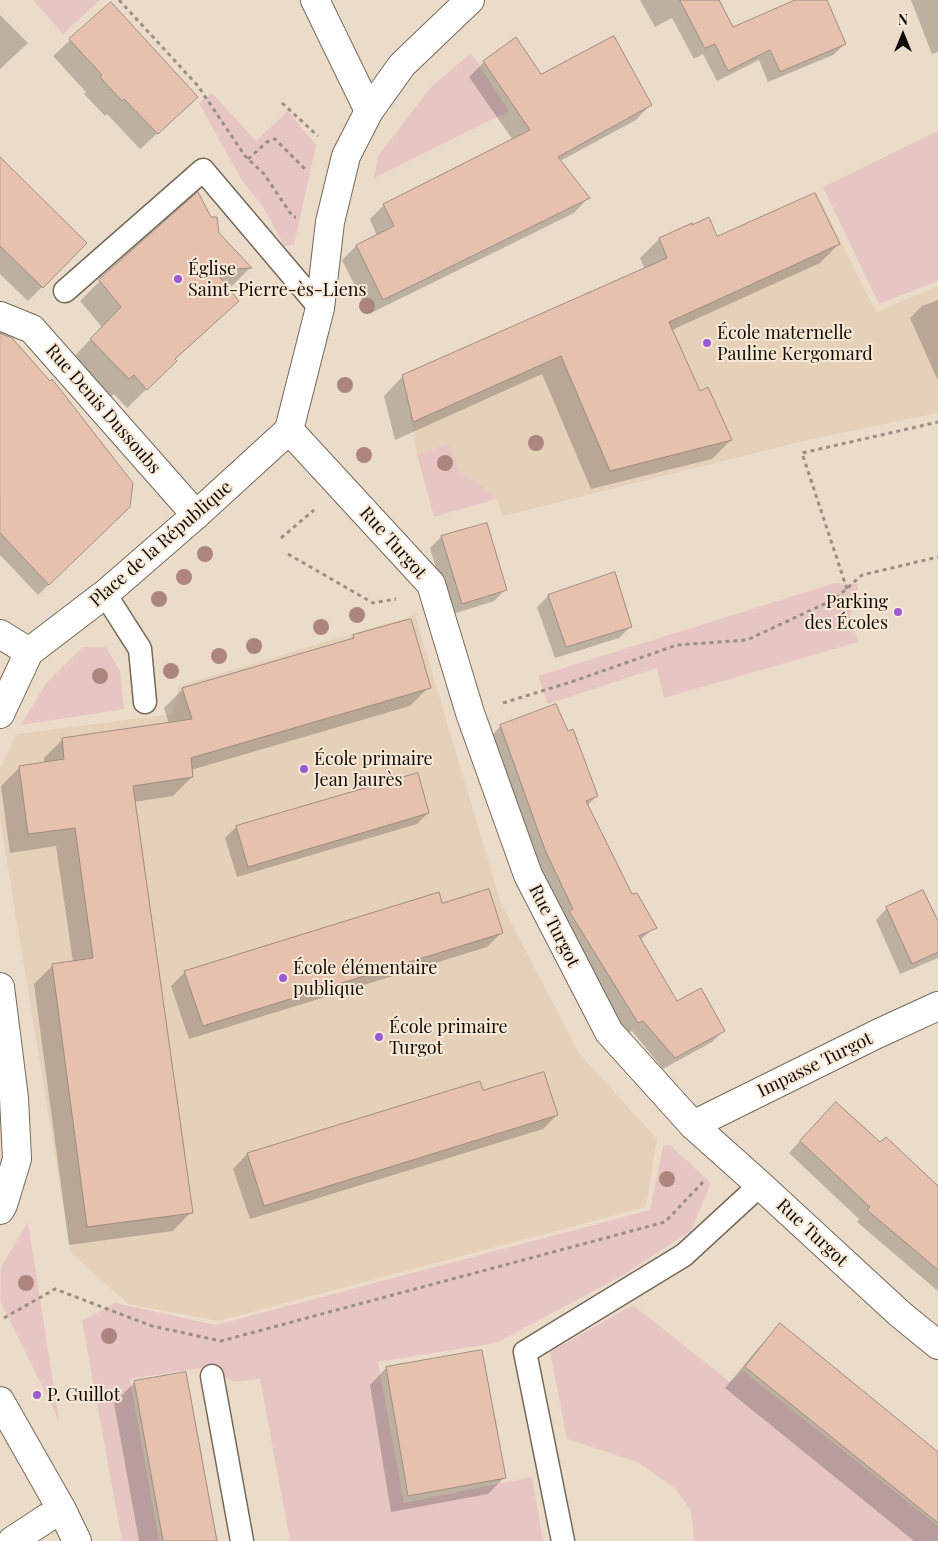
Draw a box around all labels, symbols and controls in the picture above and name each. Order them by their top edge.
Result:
north arrow [878,10,928,60]
text: N [898,10,908,29]
place label: Église Saint-Pierre-ès-Liens [188,258,367,300]
marker: Église Saint-Pierre-ès-Liens [172,273,184,285]
place label: École maternelle Pauline Kergomard [717,322,873,364]
marker: École maternelle Pauline Kergomard [701,337,713,349]
street label: Rue Denis Dussoubs [41,340,165,478]
street label: Place de la République [86,476,236,612]
street label: Rue Turgot [355,502,431,584]
place label: Parking des Écoles [804,591,888,634]
marker: Parking des Écoles [892,606,904,618]
place label: École primaire Jean Jaurès [314,748,433,791]
marker: École primaire Jean Jaurès [298,763,310,775]
street label: Rue Turgot [524,881,584,971]
place label: École élémentaire publique [293,957,437,1000]
marker: École élémentaire publique [277,972,289,984]
place label: École primaire Turgot [389,1016,508,1058]
street label: Impasse Turgot [754,1028,876,1102]
marker: École primaire Turgot [373,1031,385,1043]
street label: Rue Turgot [772,1195,852,1271]
place label: P. Guillot [47,1384,120,1406]
marker: P. Guillot [31,1389,43,1401]

